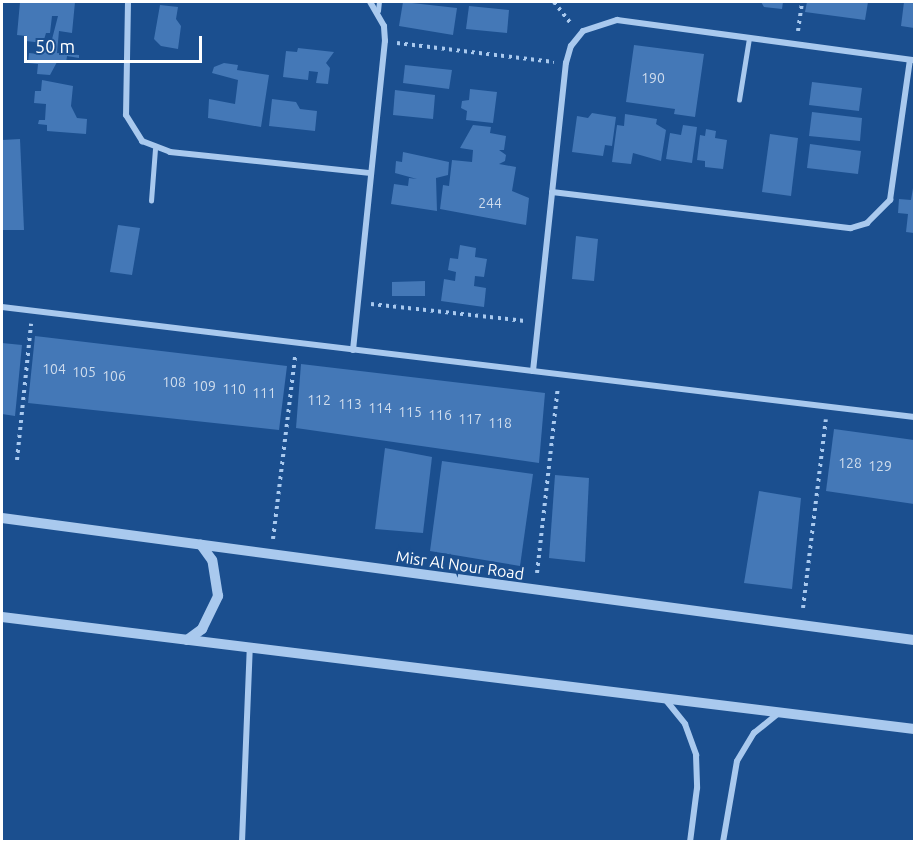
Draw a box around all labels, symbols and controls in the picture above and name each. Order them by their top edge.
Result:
scale bar [27,24,206,62]
text: 50 m [35,36,75,56]
house number: 190 [641,70,665,86]
house number: 244 [478,195,502,211]
house number: 104 [42,361,66,377]
house number: 105 [72,364,96,380]
house number: 106 [102,368,126,384]
house number: 108 [162,374,186,390]
house number: 109 [192,378,216,394]
house number: 110 [222,381,246,397]
house number: 111 [252,385,276,401]
house number: 112 [307,392,331,408]
house number: 113 [338,396,362,412]
house number: 114 [368,400,392,416]
house number: 115 [398,404,422,420]
house number: 116 [428,407,452,423]
house number: 117 [458,411,482,427]
house number: 118 [488,415,512,431]
house number: 128 [838,455,862,471]
house number: 129 [868,458,892,474]
street label: Misr Al Nour Road [395,546,525,584]

